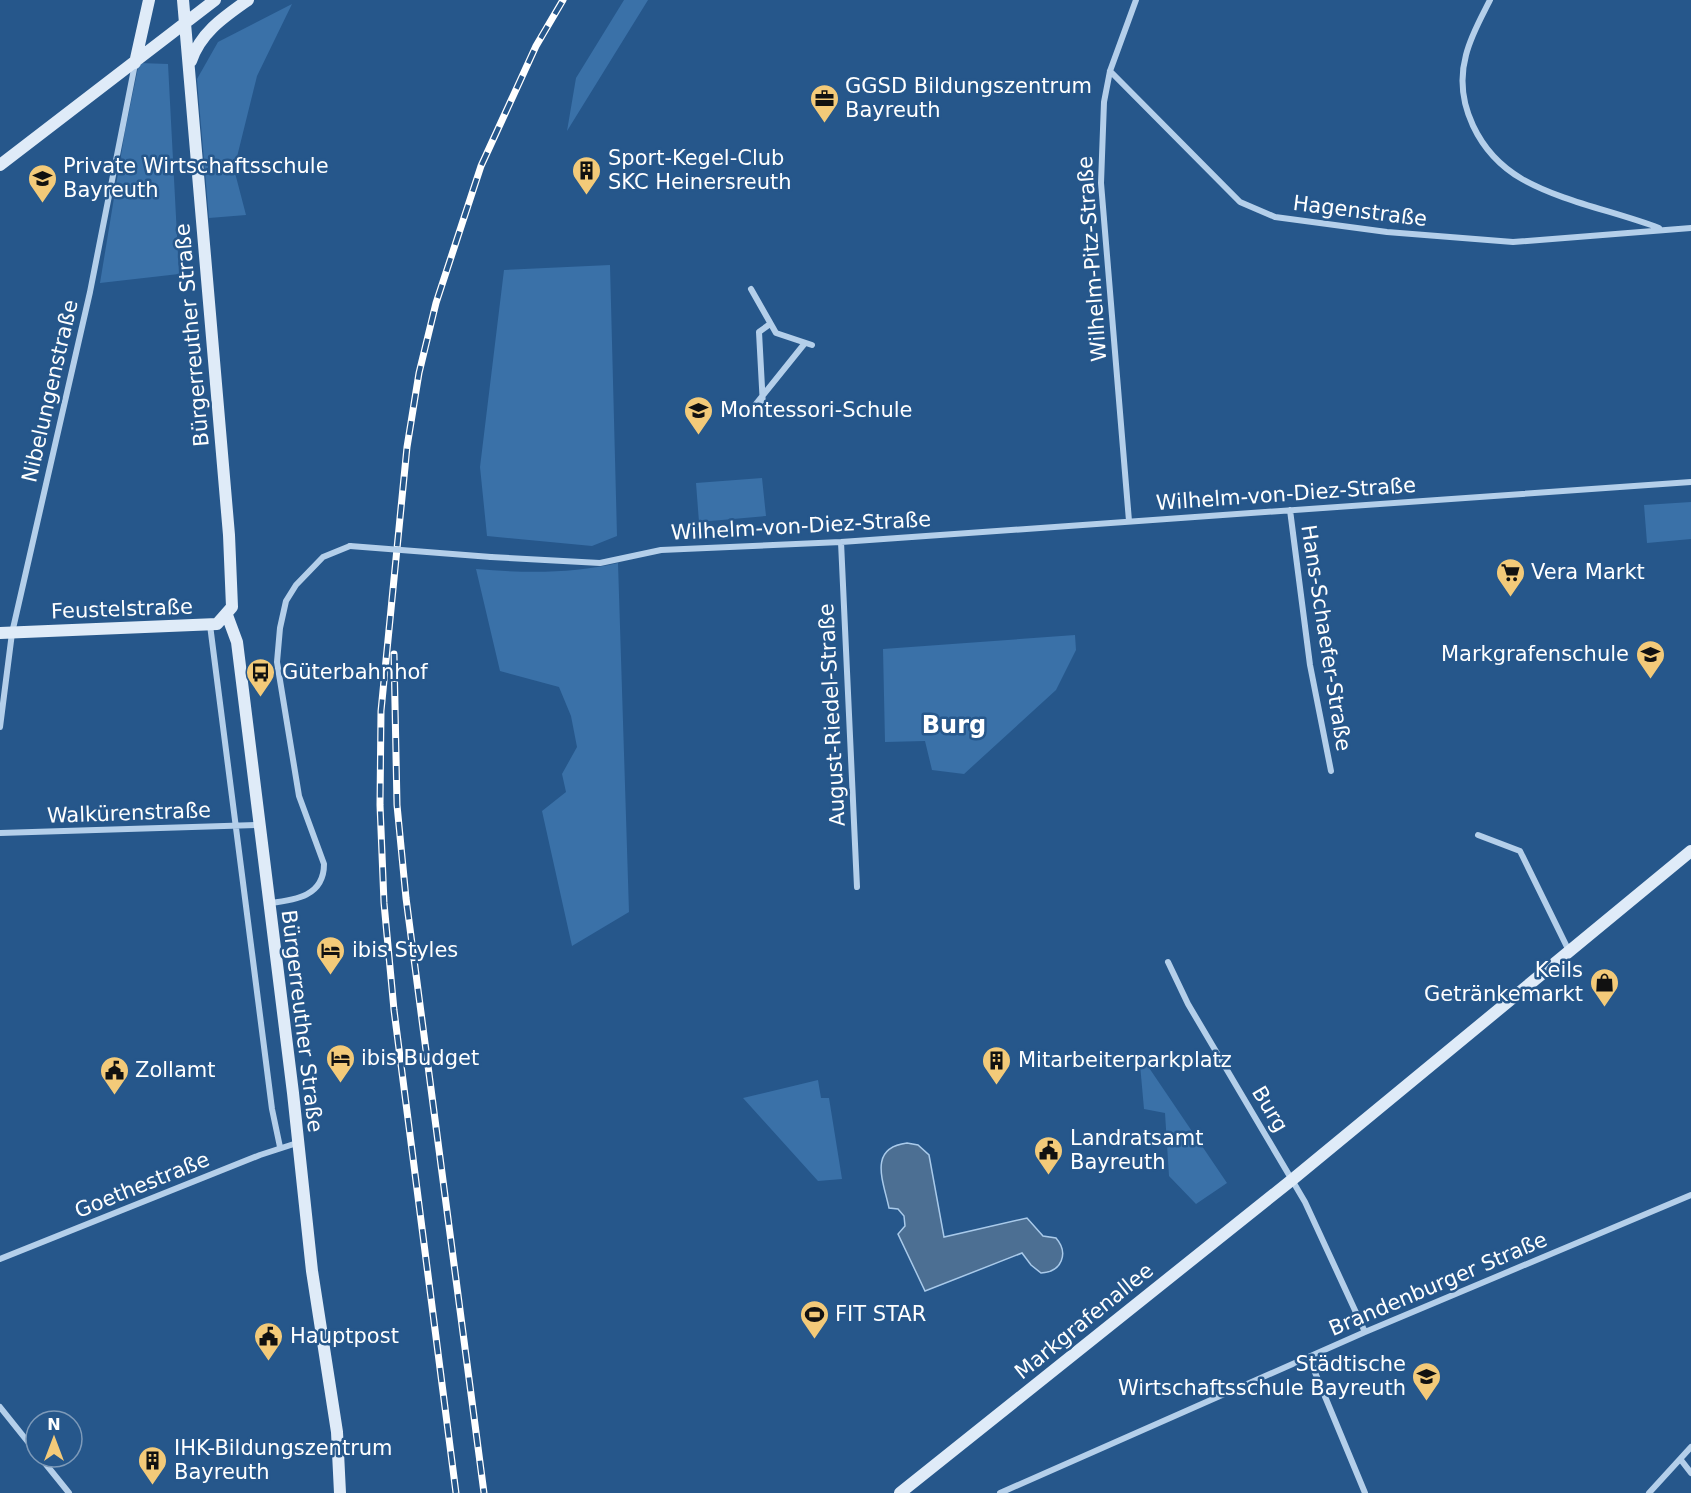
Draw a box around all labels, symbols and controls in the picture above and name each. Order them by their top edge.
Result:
place label: GGSD Bildungszentrum Bayreuth [845,74,1092,122]
office icon: GGSD Bildungszentrum Bayreuth [808,82,840,124]
place label: Sport-Kegel-Club SKC Heinersreuth [608,146,792,194]
place label: Private Wirtschaftsschule Bayreuth [63,154,329,202]
building icon: Sport-Kegel-Club SKC Heinersreuth [571,154,603,196]
street label: Wilhelm-Pitz-Straße [1073,155,1111,363]
school or university icon: Private Wirtschaftsschule Bayreuth [26,162,58,204]
street label: Hagenstraße [1292,191,1428,231]
street label: Bürgerreuther Straße [170,222,214,448]
street label: Nibelungenstraße [17,297,83,485]
school or university icon: Montessori-Schule [683,394,715,436]
place label: Montessori-Schule [720,398,912,422]
street label: Wilhelm-von-Diez-Straße [1155,473,1417,515]
street label: Wilhelm-von-Diez-Straße [670,507,932,545]
street label: Hans-Schaefer-Straße [1296,523,1356,753]
supermarket icon: Vera Markt [1494,556,1526,598]
place label: Vera Markt [1531,560,1645,584]
street label: Feustelstraße [51,595,193,623]
street label: August-Riedel-Straße [814,603,850,827]
school or university icon: Markgrafenschule [1634,638,1666,680]
place label: Markgrafenschule [1441,642,1629,666]
bus stop icon: Güterbahnhof [245,656,277,698]
place label: Güterbahnhof [282,660,428,684]
district label: Burg [922,711,986,739]
street label: Walkürenstraße [47,798,211,828]
street label: Bürgerreuther Straße [276,908,328,1134]
hotel icon: ibis Styles [315,934,347,976]
place label: ibis Styles [352,938,458,962]
place label: Keils Getränkemarkt [1424,958,1583,1006]
shop icon: Keils Getränkemarkt [1588,966,1620,1008]
hotel icon: ibis Budget [324,1042,356,1084]
building icon: Mitarbeiterparkplatz [981,1044,1013,1086]
place label: ibis Budget [361,1046,479,1070]
place label: Mitarbeiterparkplatz [1018,1048,1232,1072]
public building icon: Zollamt [98,1054,130,1096]
place label: Zollamt [135,1058,215,1082]
street label: Burg [1247,1082,1293,1136]
place label: Landratsamt Bayreuth [1070,1126,1203,1174]
public building icon: Landratsamt Bayreuth [1033,1134,1065,1176]
street label: Goethestraße [71,1147,213,1223]
street label: Brandenburger Straße [1325,1227,1551,1341]
street label: Markgrafenallee [1010,1258,1158,1384]
sports icon: FIT STAR [798,1298,830,1340]
place label: FIT STAR [835,1302,926,1326]
public building icon: Hauptpost [253,1320,285,1362]
place label: Hauptpost [290,1324,399,1348]
place label: Städtische Wirtschaftsschule Bayreuth [1118,1352,1406,1400]
school or university icon: Städtische Wirtschaftsschule Bayreuth [1411,1360,1443,1402]
north arrow [24,1409,84,1469]
text: N [47,1415,61,1434]
place label: IHK-Bildungszentrum Bayreuth [174,1436,393,1484]
building icon: IHK-Bildungszentrum Bayreuth [137,1444,169,1486]

